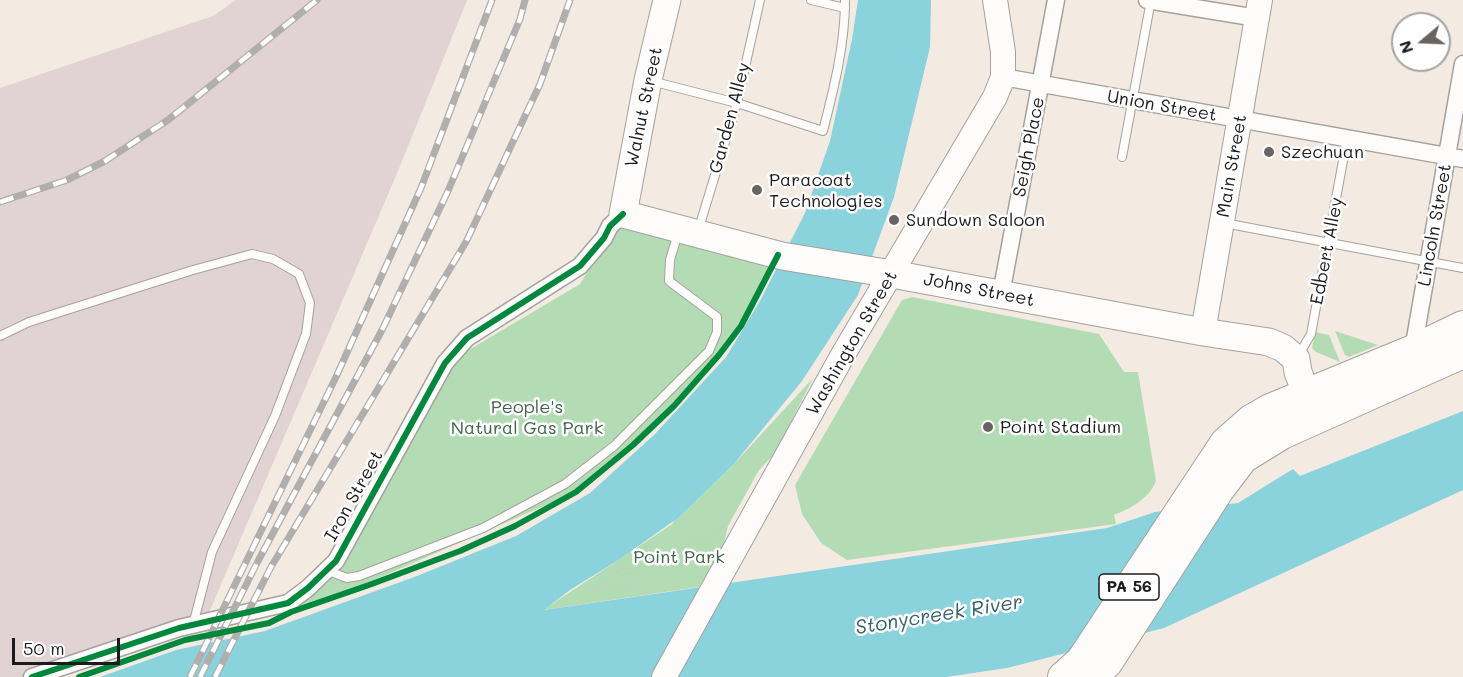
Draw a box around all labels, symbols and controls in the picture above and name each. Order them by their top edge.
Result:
north arrow [1391,12,1451,72]
text: N [1393,38,1417,57]
street label: Walnut Street [621,45,667,169]
street label: Garden Alley [705,60,755,176]
street label: Union Street [1105,86,1219,126]
street label: Seigh Place [1009,95,1049,199]
street label: Main Street [1212,113,1252,219]
place label: Szechuan [1281,141,1364,163]
marker: Szechuan [1262,145,1276,159]
street label: Lincoln Street [1414,162,1456,288]
place label: Paracoat Technologies [769,169,883,212]
marker: Paracoat Technologies [750,183,764,197]
street label: Edbert Alley [1306,195,1348,307]
place label: Sundown Saloon [906,209,1045,231]
marker: Sundown Saloon [887,213,901,227]
street label: Washington Street [802,267,902,419]
street label: Johns Street [922,269,1036,311]
park label: People's Natural Gas Park [451,396,603,438]
place label: Point Stadium [1000,416,1121,438]
marker: Point Stadium [981,420,995,434]
street label: Iron Street [320,447,388,545]
park label: Point Park [633,546,725,568]
road number: PA 56 [1099,574,1159,600]
water label: Stonycreek River [854,590,1024,640]
scale bar [15,626,123,664]
text: 50 m [23,636,65,660]

